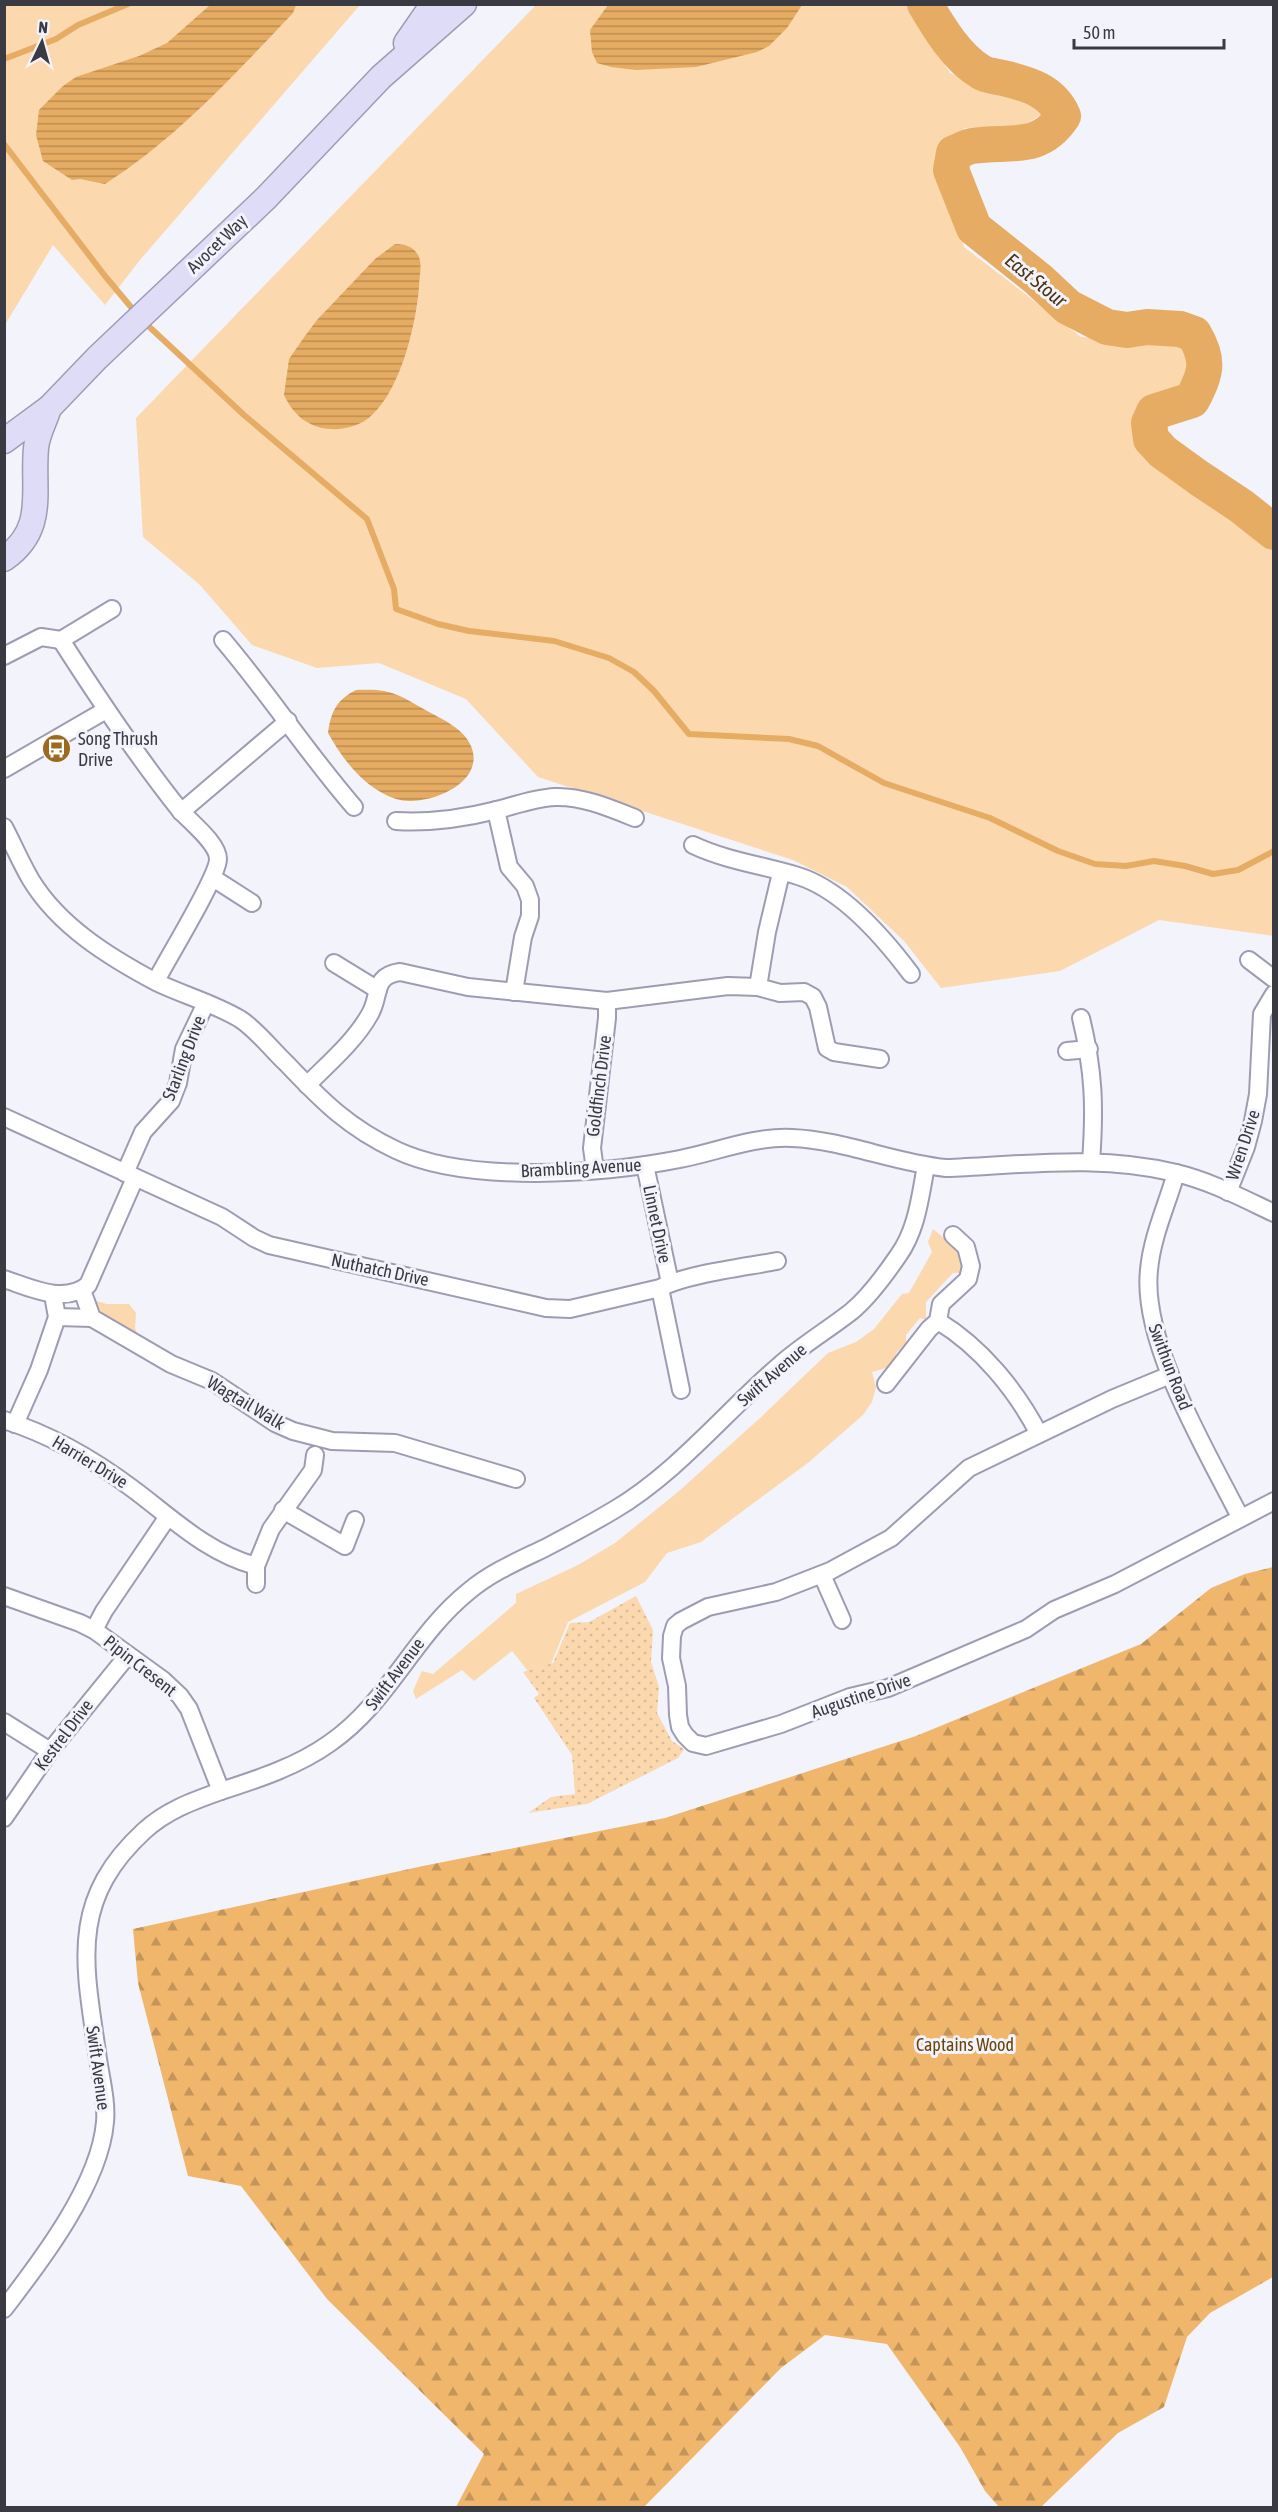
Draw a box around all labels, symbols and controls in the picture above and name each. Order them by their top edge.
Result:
north arrow [12,12,72,72]
scale bar [1074,12,1224,50]
text: N [38,18,49,36]
text: 50 m [1083,22,1115,43]
street label: Avocet Way [182,210,251,277]
water label: East Stour [1001,248,1072,312]
place label: Song Thrush Drive [78,728,158,770]
bus stop icon: Song Thrush Drive [41,733,73,765]
street label: Starling Drive [158,1012,209,1103]
street label: Goldfinch Drive [582,1034,615,1138]
street label: Wren Drive [1221,1107,1264,1183]
street label: Brambling Avenue [520,1154,642,1181]
street label: Linnet Drive [639,1183,676,1265]
street label: Nuthatch Drive [329,1249,431,1290]
street label: Swithun Road [1144,1321,1196,1413]
street label: Swift Avenue [733,1339,811,1410]
street label: Wagtail Walk [204,1371,289,1434]
street label: Harrier Drive [49,1431,132,1492]
street label: Pipin Cresent [100,1631,181,1701]
street label: Swift Avenue [361,1634,428,1714]
street label: Augustine Drive [808,1669,913,1722]
street label: Kestrel Drive [30,1695,97,1774]
street label: Swift Avenue [82,2025,115,2111]
park label: Captains Wood [916,2034,1014,2055]

